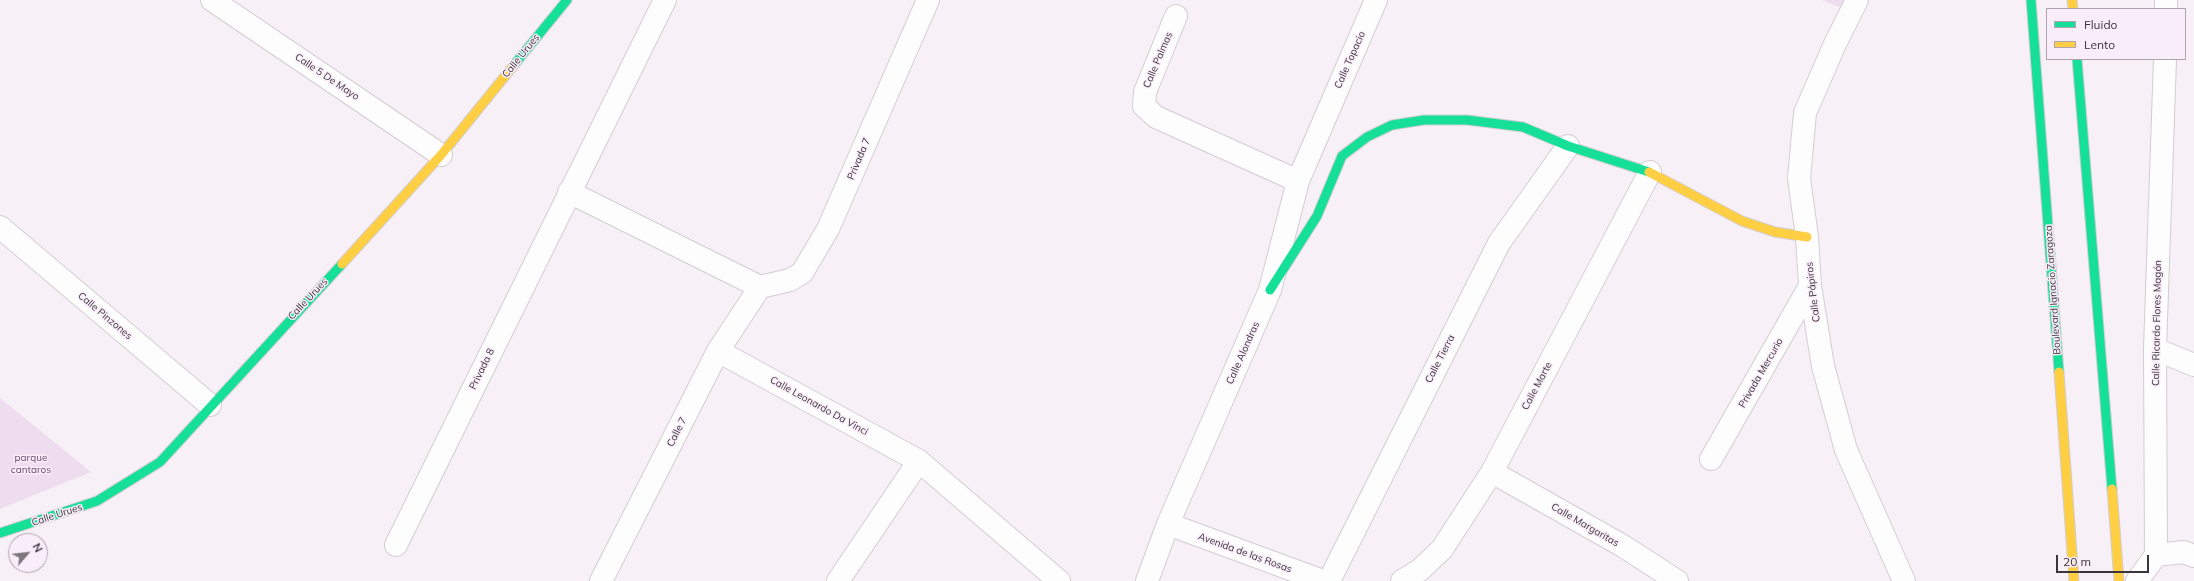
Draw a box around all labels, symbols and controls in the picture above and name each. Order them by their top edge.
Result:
legend [2046,8,2186,60]
text: Fluido [2084,17,2117,32]
street label: Calle Topacio [1332,29,1368,91]
street label: Calle Palmas [1141,30,1175,90]
street label: Calle Urues [500,32,542,80]
text: Lento [2084,37,2115,52]
street label: Calle 5 De Mayo [293,51,361,103]
street label: Privada 7 [845,136,873,182]
street label: Boulevard Ignacio Zaragoza [2042,225,2064,355]
street label: Calle Ricardo Flores Magón [2150,260,2164,386]
street label: Calle Pápiros [1803,261,1823,323]
street label: Calle Urues [286,276,330,322]
street label: Calle Pinzones [75,290,135,342]
street label: Calle Alondras [1224,320,1262,386]
street label: Calle Tierra [1423,333,1457,385]
street label: Privada Mercurio [1736,336,1786,410]
street label: Privada 8 [467,346,497,392]
street label: Calle Marte [1519,360,1555,412]
street label: Calle Leonardo Da Vinci [768,374,870,438]
street label: Calle 7 [665,415,689,449]
park label: parque cantaros [11,452,51,476]
street label: Calle Urues [30,501,84,529]
street label: Calle Margaritas [1549,501,1621,549]
street label: Avenida de las Rosas [1196,530,1294,576]
north arrow [8,533,48,573]
text: N [30,541,46,555]
scale bar [2058,547,2151,573]
text: 20 m [2063,554,2091,569]

